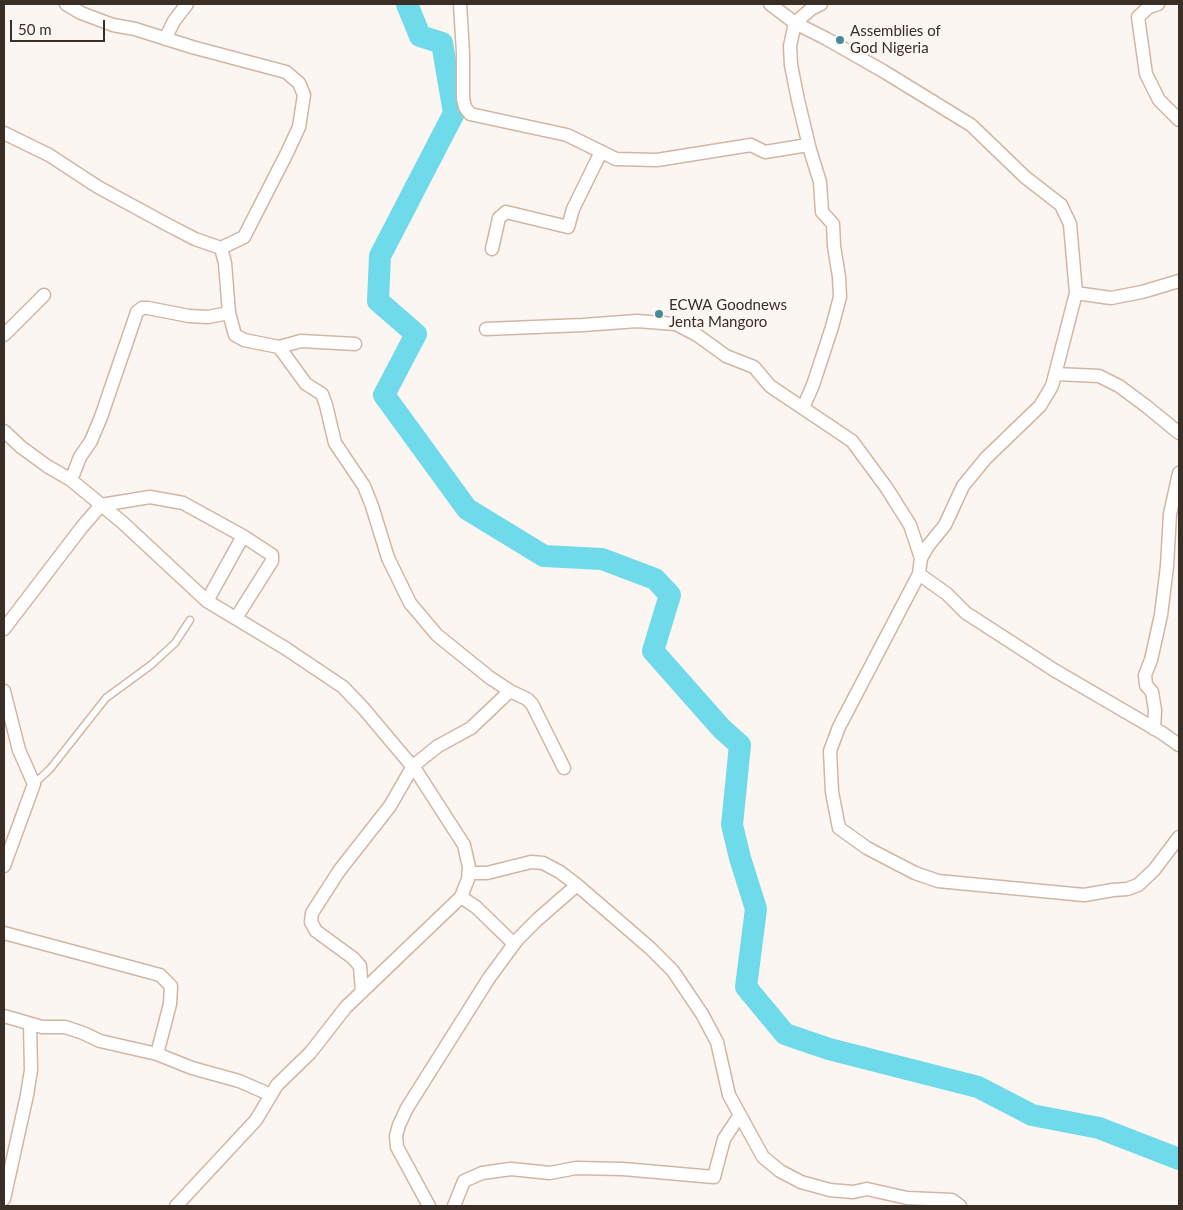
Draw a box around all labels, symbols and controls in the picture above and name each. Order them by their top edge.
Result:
scale bar [12,10,108,42]
text: 50 m [18,20,52,38]
place label: Assemblies of God Nigeria [850,22,941,57]
marker: Assemblies of God Nigeria [834,34,846,46]
place label: ECWA Goodnews Jenta Mangoro [669,296,787,331]
marker: ECWA Goodnews Jenta Mangoro [653,308,665,320]

